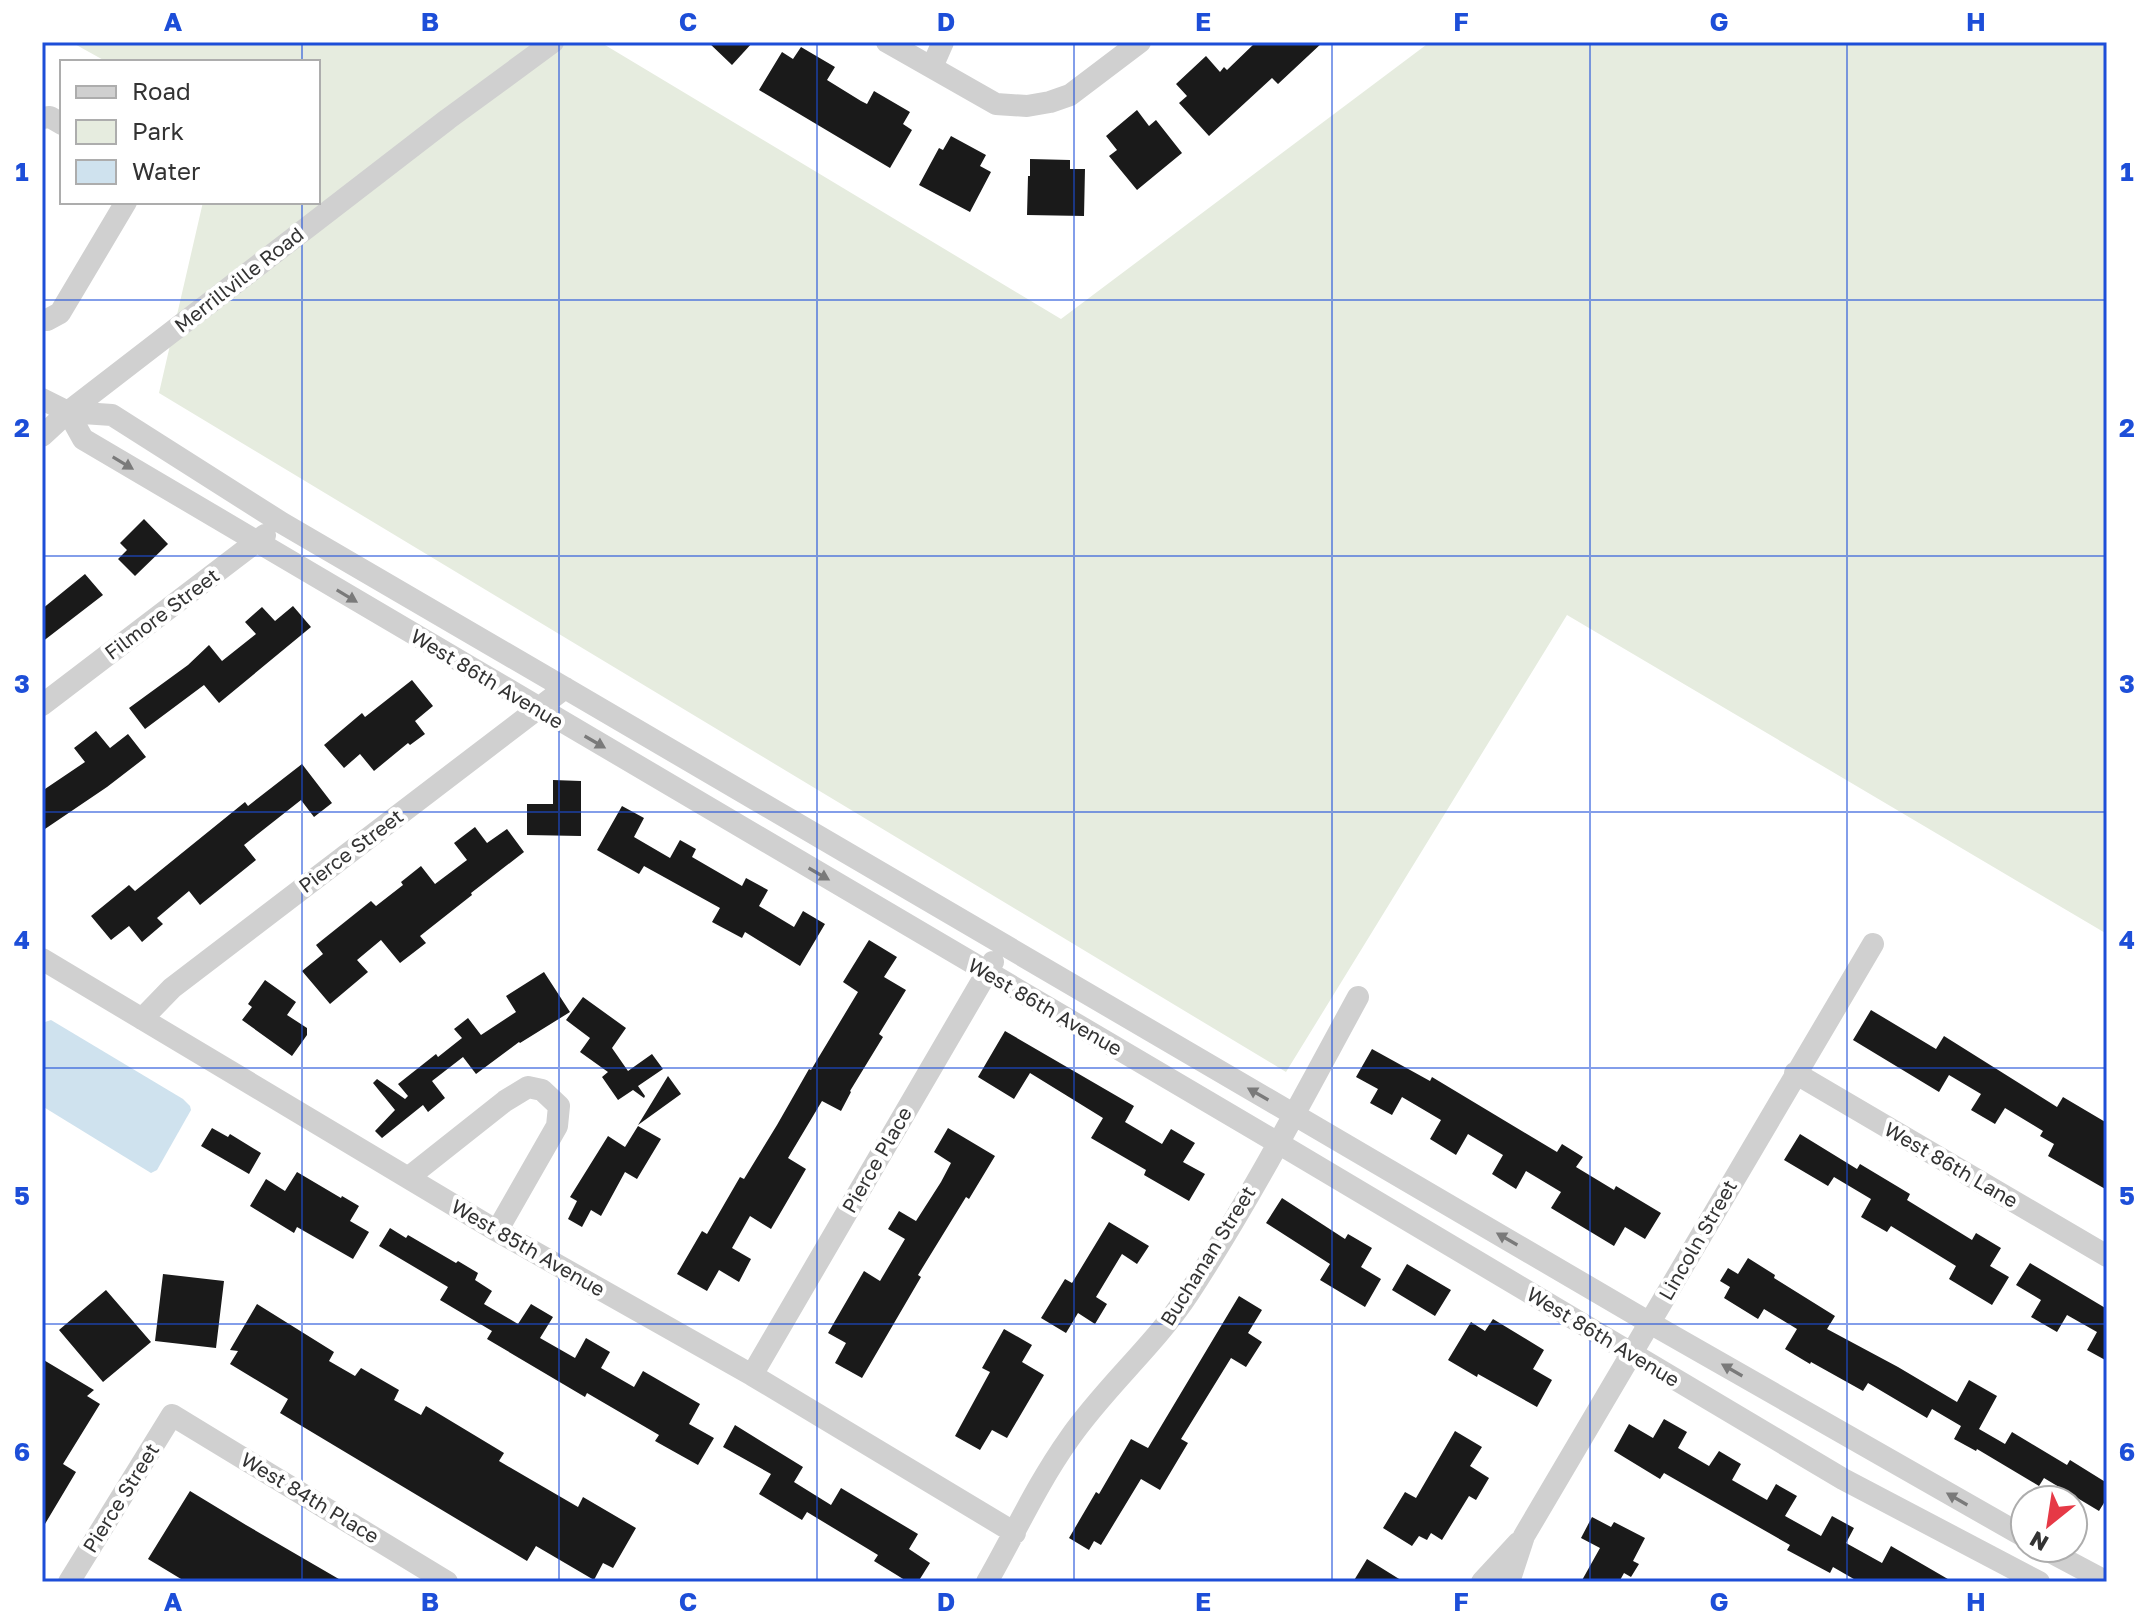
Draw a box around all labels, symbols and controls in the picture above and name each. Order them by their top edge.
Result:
text: A [164,6,183,37]
text: B [421,6,439,37]
text: C [679,6,697,37]
text: D [937,6,955,37]
text: E [1195,6,1211,37]
text: F [1453,6,1469,37]
text: G [1709,6,1729,37]
text: H [1966,6,1986,37]
legend [60,60,320,204]
text: Road [132,76,191,105]
text: Park [132,116,184,145]
text: 1 [15,156,29,187]
text: Water [132,156,200,185]
text: 1 [2120,156,2134,187]
street label: Merrillville Road [169,221,308,337]
text: 2 [14,412,30,443]
text: 2 [2119,412,2135,443]
one-way arrow [112,456,134,470]
street label: Filmore Street [100,562,223,664]
one-way arrow [336,589,358,603]
street label: West 86th Avenue [407,623,568,733]
text: 3 [14,668,30,699]
text: 3 [2119,668,2135,699]
one-way arrow [584,735,606,749]
street label: Pierce Street [294,803,407,897]
one-way arrow [808,867,830,881]
text: 4 [14,924,30,955]
text: 4 [2119,924,2135,955]
street label: West 86th Avenue [964,952,1127,1060]
one-way arrow [1247,1087,1269,1101]
street label: Pierce Place [836,1102,916,1217]
street label: West 86th Lane [1881,1116,2022,1212]
street label: Lincoln Street [1653,1175,1741,1304]
text: 5 [14,1180,30,1211]
text: 5 [2119,1180,2135,1211]
street label: Buchanan Street [1155,1181,1260,1330]
street label: West 85th Avenue [447,1193,610,1301]
one-way arrow [1495,1232,1518,1246]
street label: West 86th Avenue [1523,1281,1684,1391]
one-way arrow [1720,1363,1743,1377]
text: 6 [14,1436,30,1467]
text: 6 [2119,1436,2135,1467]
street label: Pierce Street [77,1438,163,1557]
street label: West 84th Place [237,1447,384,1548]
north arrow [2009,1484,2089,1564]
one-way arrow [1946,1492,1968,1506]
text: N [2025,1526,2053,1558]
text: A [164,1586,183,1617]
text: B [421,1586,439,1617]
text: C [679,1586,697,1617]
text: D [937,1586,955,1617]
text: E [1195,1586,1211,1617]
text: F [1453,1586,1469,1617]
text: G [1709,1586,1729,1617]
text: H [1966,1586,1986,1617]

